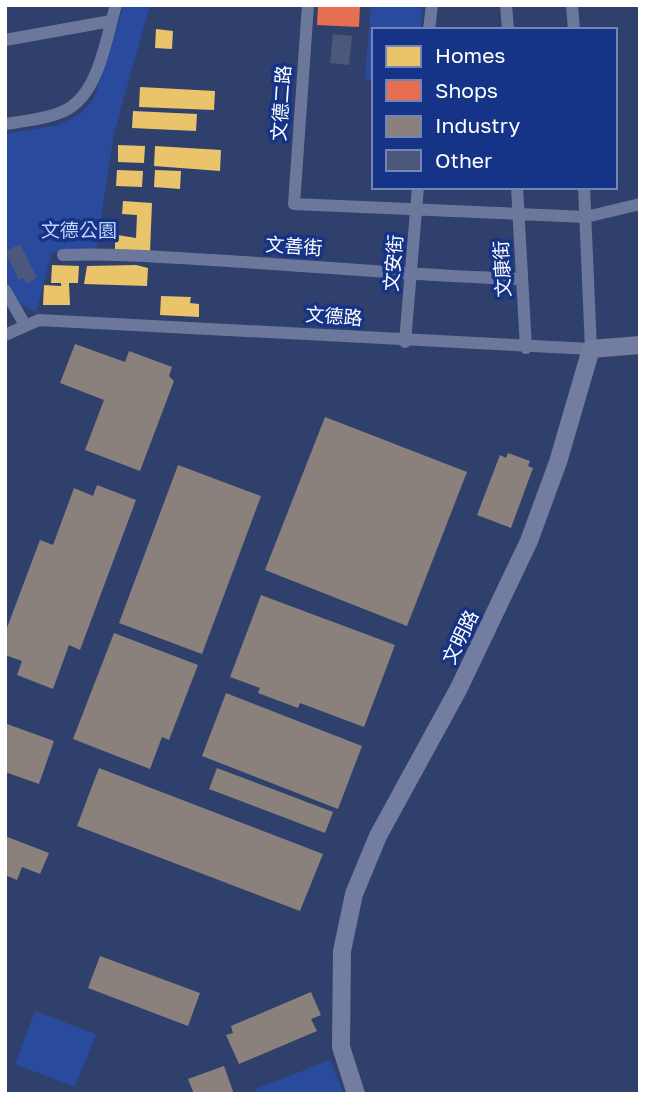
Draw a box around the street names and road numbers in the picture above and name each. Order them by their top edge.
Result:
street label: 文德二路 [266,64,295,142]
street label: 文善街 [265,232,323,259]
street label: 文安街 [379,234,406,292]
street label: 文康街 [489,240,514,298]
street label: 文德路 [305,302,363,329]
street label: 文明路 [437,606,482,667]

